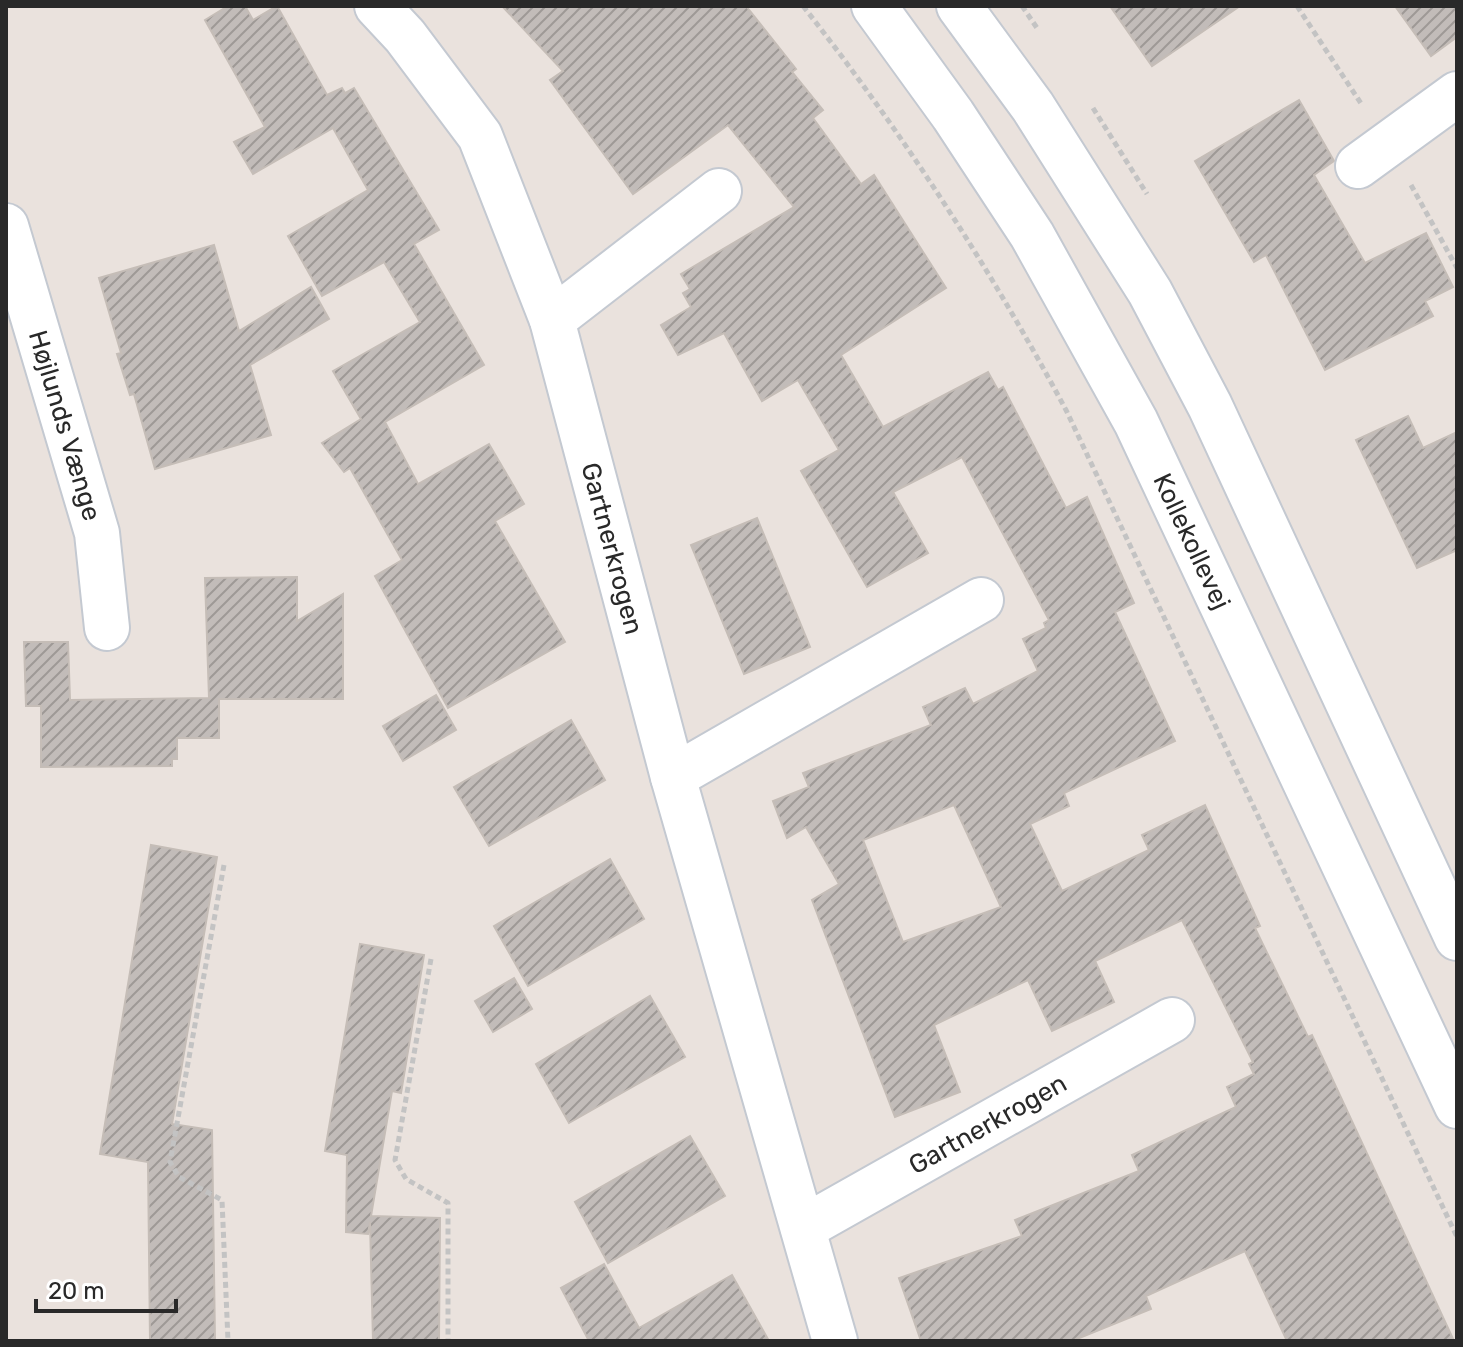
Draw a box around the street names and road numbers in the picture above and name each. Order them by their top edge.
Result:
street label: Højlunds Vænge [22,327,108,524]
street label: Gartnerkrogen [575,459,650,638]
street label: Kollekollevej [1147,468,1237,614]
street label: Gartnerkrogen [903,1067,1072,1181]

